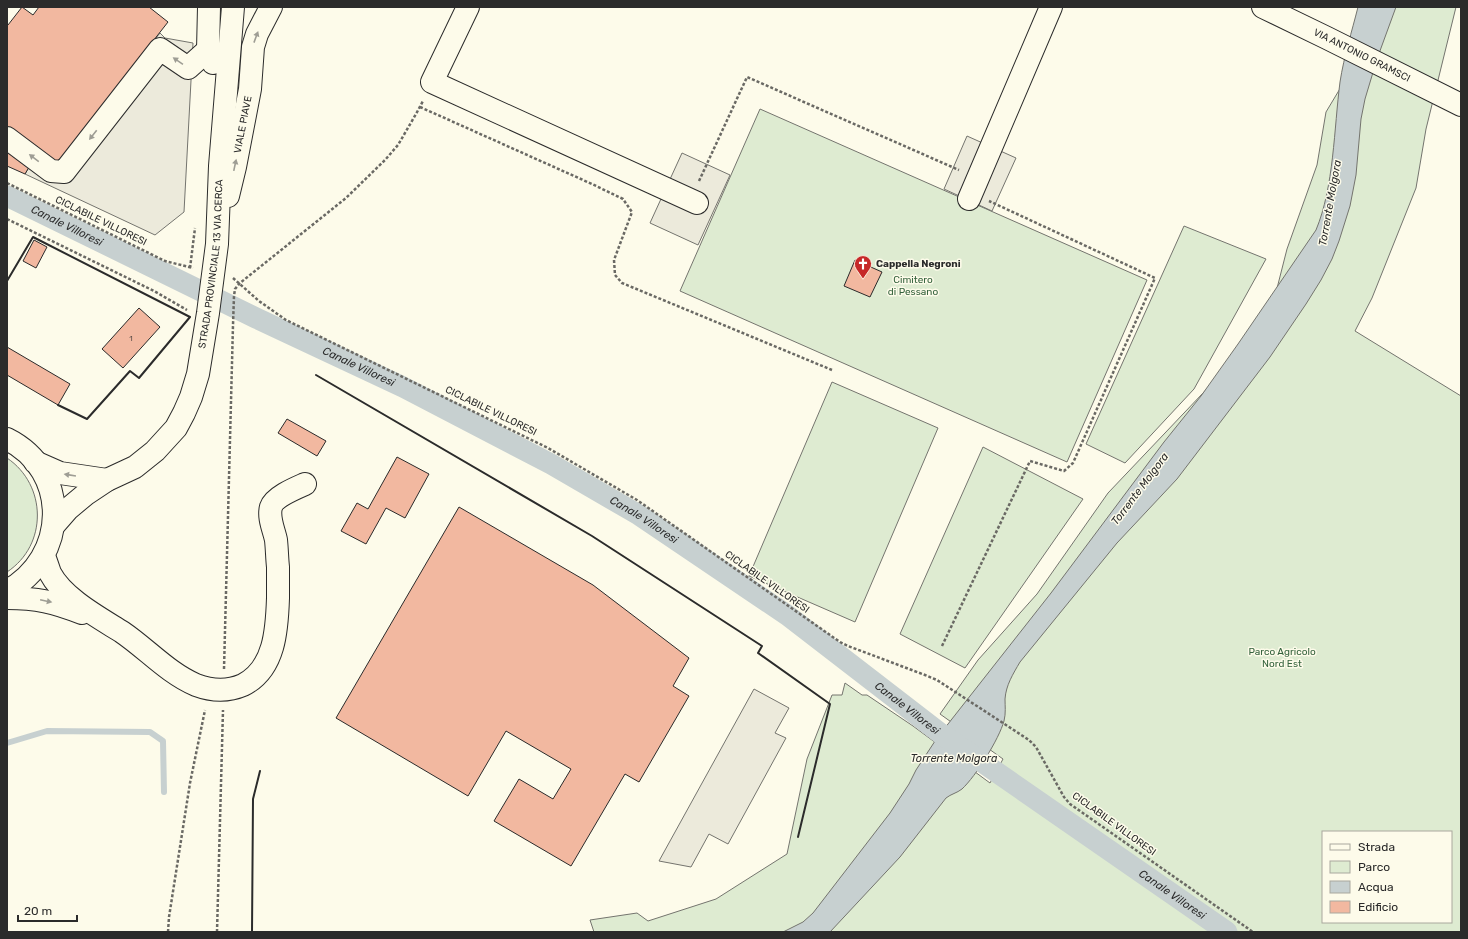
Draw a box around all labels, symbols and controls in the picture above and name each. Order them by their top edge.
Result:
street label: VIA ANTONIO GRAMSCI [1311,26,1412,85]
one-way arrow [253,31,259,43]
one-way arrow [172,57,183,64]
street label: VIALE PIAVE [232,95,255,154]
one-way arrow [89,130,97,140]
one-way arrow [29,154,40,162]
water label: Torrente Molgora [1316,158,1344,247]
one-way arrow [233,159,239,172]
street label: STRADA PROVINCIALE 13 VIA CERCA [196,179,225,349]
street label: CICLABILE VILLORESI [53,194,149,248]
water label: Canale Villoresi [29,202,105,249]
church icon: Cappella Negroni [853,254,873,279]
place label: Cappella Negroni [876,258,961,270]
park label: Cimitero di Pessano [888,274,938,298]
house number: 1 [129,334,133,343]
water label: Canale Villoresi [321,344,397,389]
street label: CICLABILE VILLORESI [443,384,539,438]
water label: Torrente Molgora [1109,450,1172,528]
one-way arrow [64,472,76,478]
water label: Canale Villoresi [608,493,681,546]
street label: CICLABILE VILLORESI [722,548,812,616]
one-way arrow [40,598,52,604]
park label: Parco Agricolo Nord Est [1248,646,1316,670]
water label: Canale Villoresi [873,679,943,737]
water label: Torrente Molgora [910,752,998,765]
street label: CICLABILE VILLORESI [1070,790,1158,858]
legend [1322,831,1452,923]
text: Strada [1358,840,1395,854]
text: Parco [1358,860,1390,874]
water label: Canale Villoresi [1137,867,1209,922]
text: Acqua [1358,880,1394,894]
scale bar [18,897,77,923]
text: Edificio [1358,900,1398,914]
text: 20 m [24,904,52,918]

